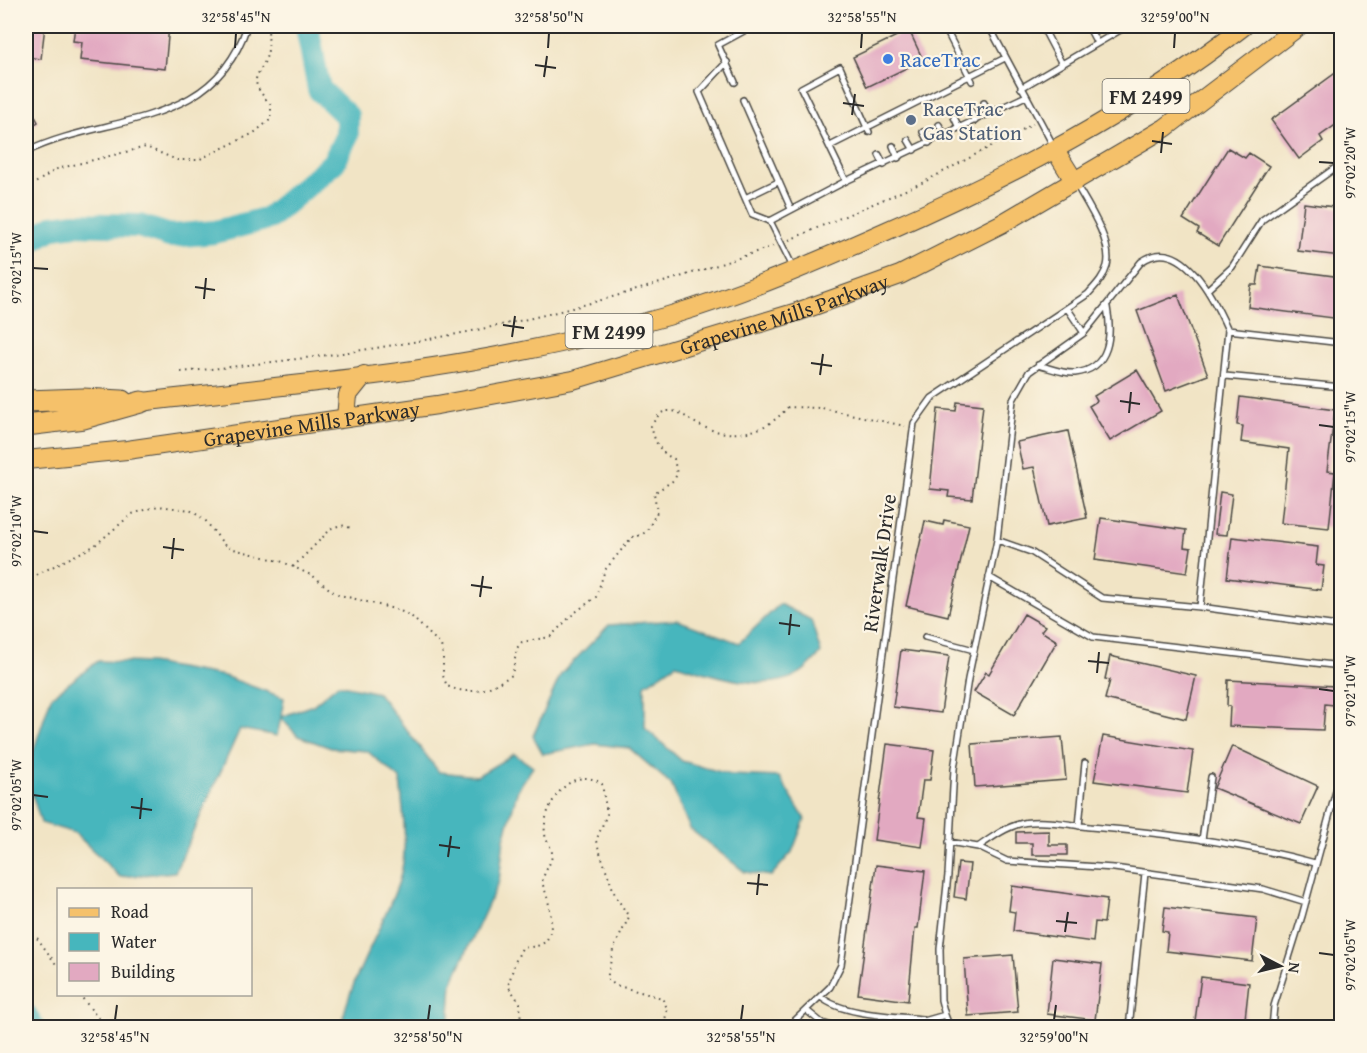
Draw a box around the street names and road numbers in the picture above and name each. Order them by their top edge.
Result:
road number: FM 2499 [1102,79,1190,113]
street label: Grapevine Mills Parkway [676,265,893,362]
road number: FM 2499 [566,314,652,348]
street label: Grapevine Mills Parkway [201,392,422,454]
street label: Riverwalk Drive [854,492,904,634]

